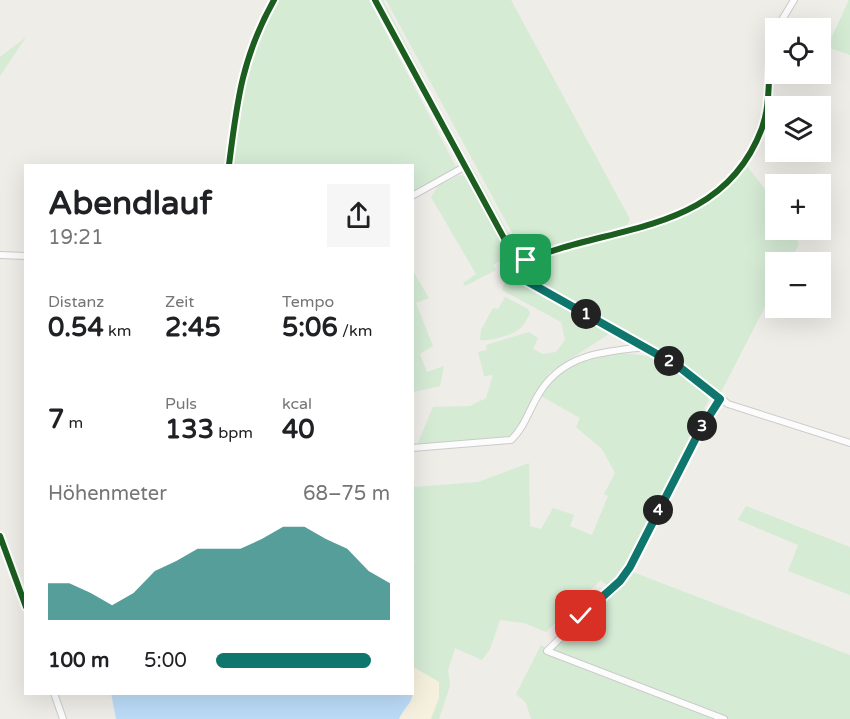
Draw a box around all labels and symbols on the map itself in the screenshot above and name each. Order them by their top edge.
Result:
pin [500,234,551,285]
pin: 1 [571,299,601,329]
pin: 2 [654,346,684,376]
pin: 3 [687,411,717,441]
pin: 4 [643,495,673,525]
pin [555,590,606,641]

